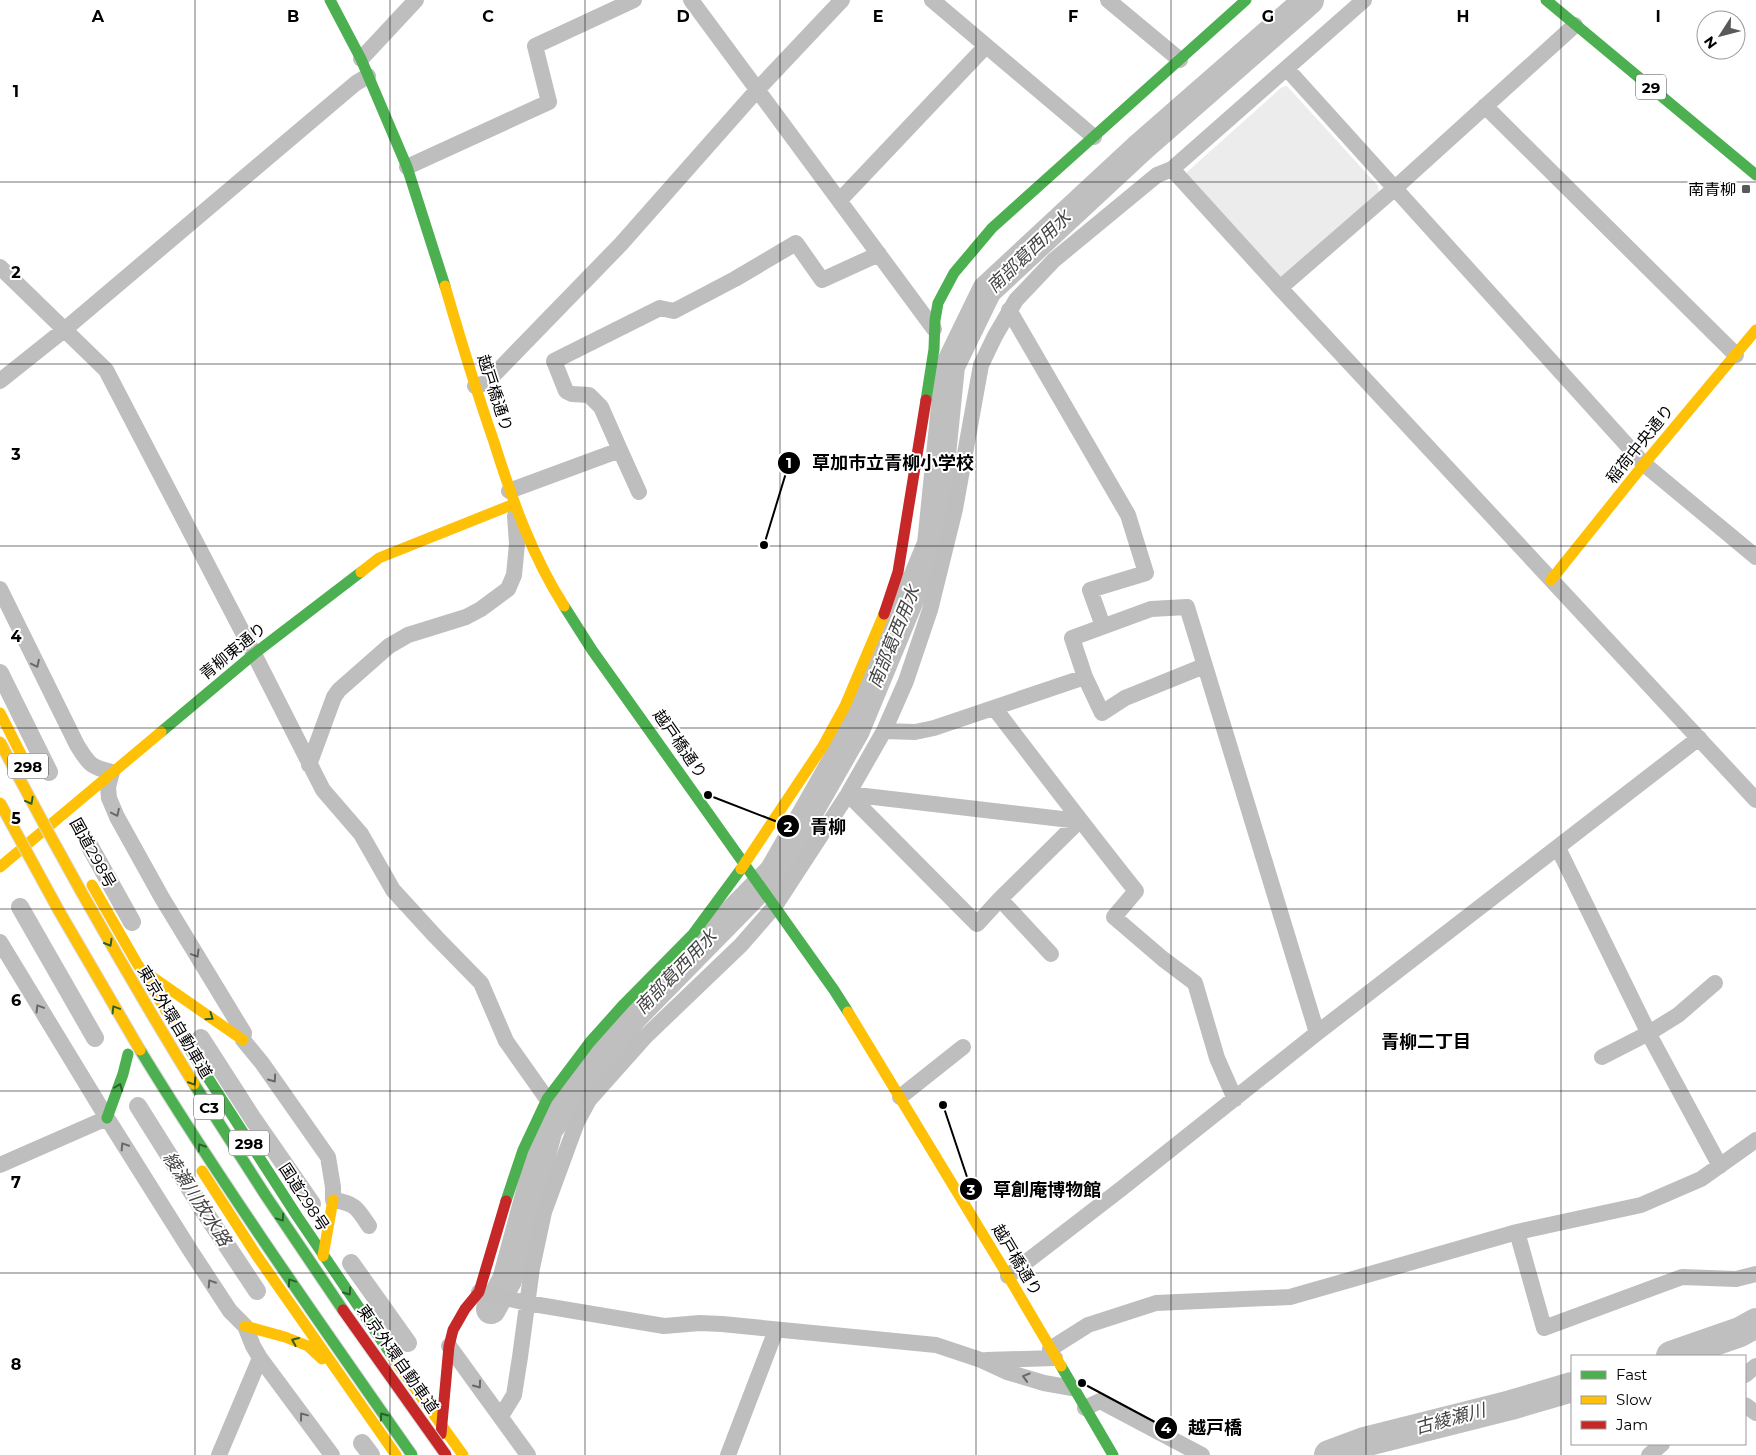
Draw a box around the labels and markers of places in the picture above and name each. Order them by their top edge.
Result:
place label: 南青柳 [1688,180,1736,199]
marker: 南青柳 [1740,183,1752,195]
callout: 草加市立青柳小学校 [777,447,984,480]
callout: 青柳 [775,810,856,843]
callout: 草創庵博物館 [958,1173,1111,1206]
callout: 越戸橋 [1153,1412,1252,1445]

